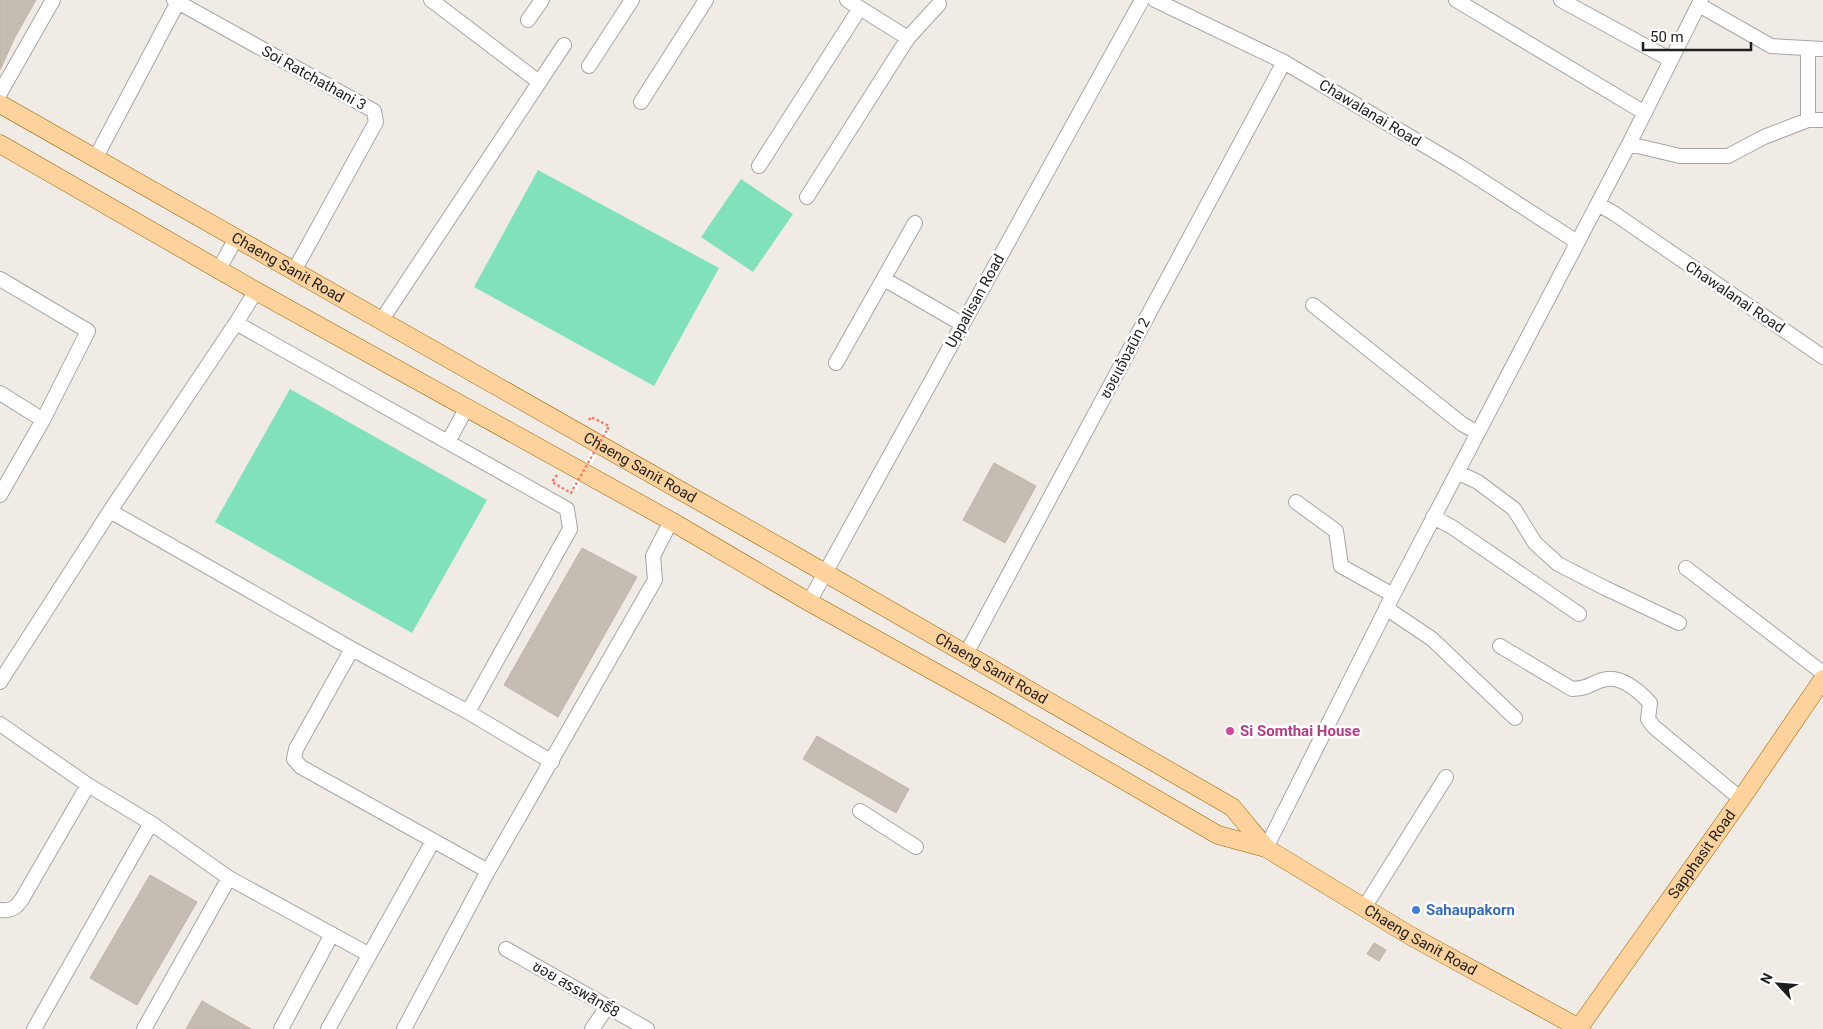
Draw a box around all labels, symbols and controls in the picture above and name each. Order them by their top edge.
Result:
scale bar [1643,20,1750,52]
text: 50 m [1650,28,1684,46]
street label: Soi Ratchathani 3 [259,42,369,114]
street label: Chawalanai Road [1316,76,1424,150]
street label: Chaeng Sanit Road [228,228,347,307]
street label: Uppalisan Road [942,251,1008,351]
street label: Chawalanai Road [1682,257,1788,337]
street label: ซอยแจ้งสนิท 2 [1096,314,1154,402]
street label: Chaeng Sanit Road [580,428,700,507]
street label: Chaeng Sanit Road [932,629,1051,708]
place label: Si Somthai House [1240,722,1360,740]
marker: Si Somthai House [1224,725,1236,737]
street label: Sapphasit Road [1664,806,1739,902]
street label: Chaeng Sanit Road [1361,901,1480,979]
place label: Sahaupakorn [1426,901,1515,919]
marker: Sahaupakorn [1410,904,1422,916]
street label: ซอย สรรพสิทธิ์8 [529,957,623,1021]
north arrow [1753,959,1803,1009]
text: N [1757,970,1776,986]

